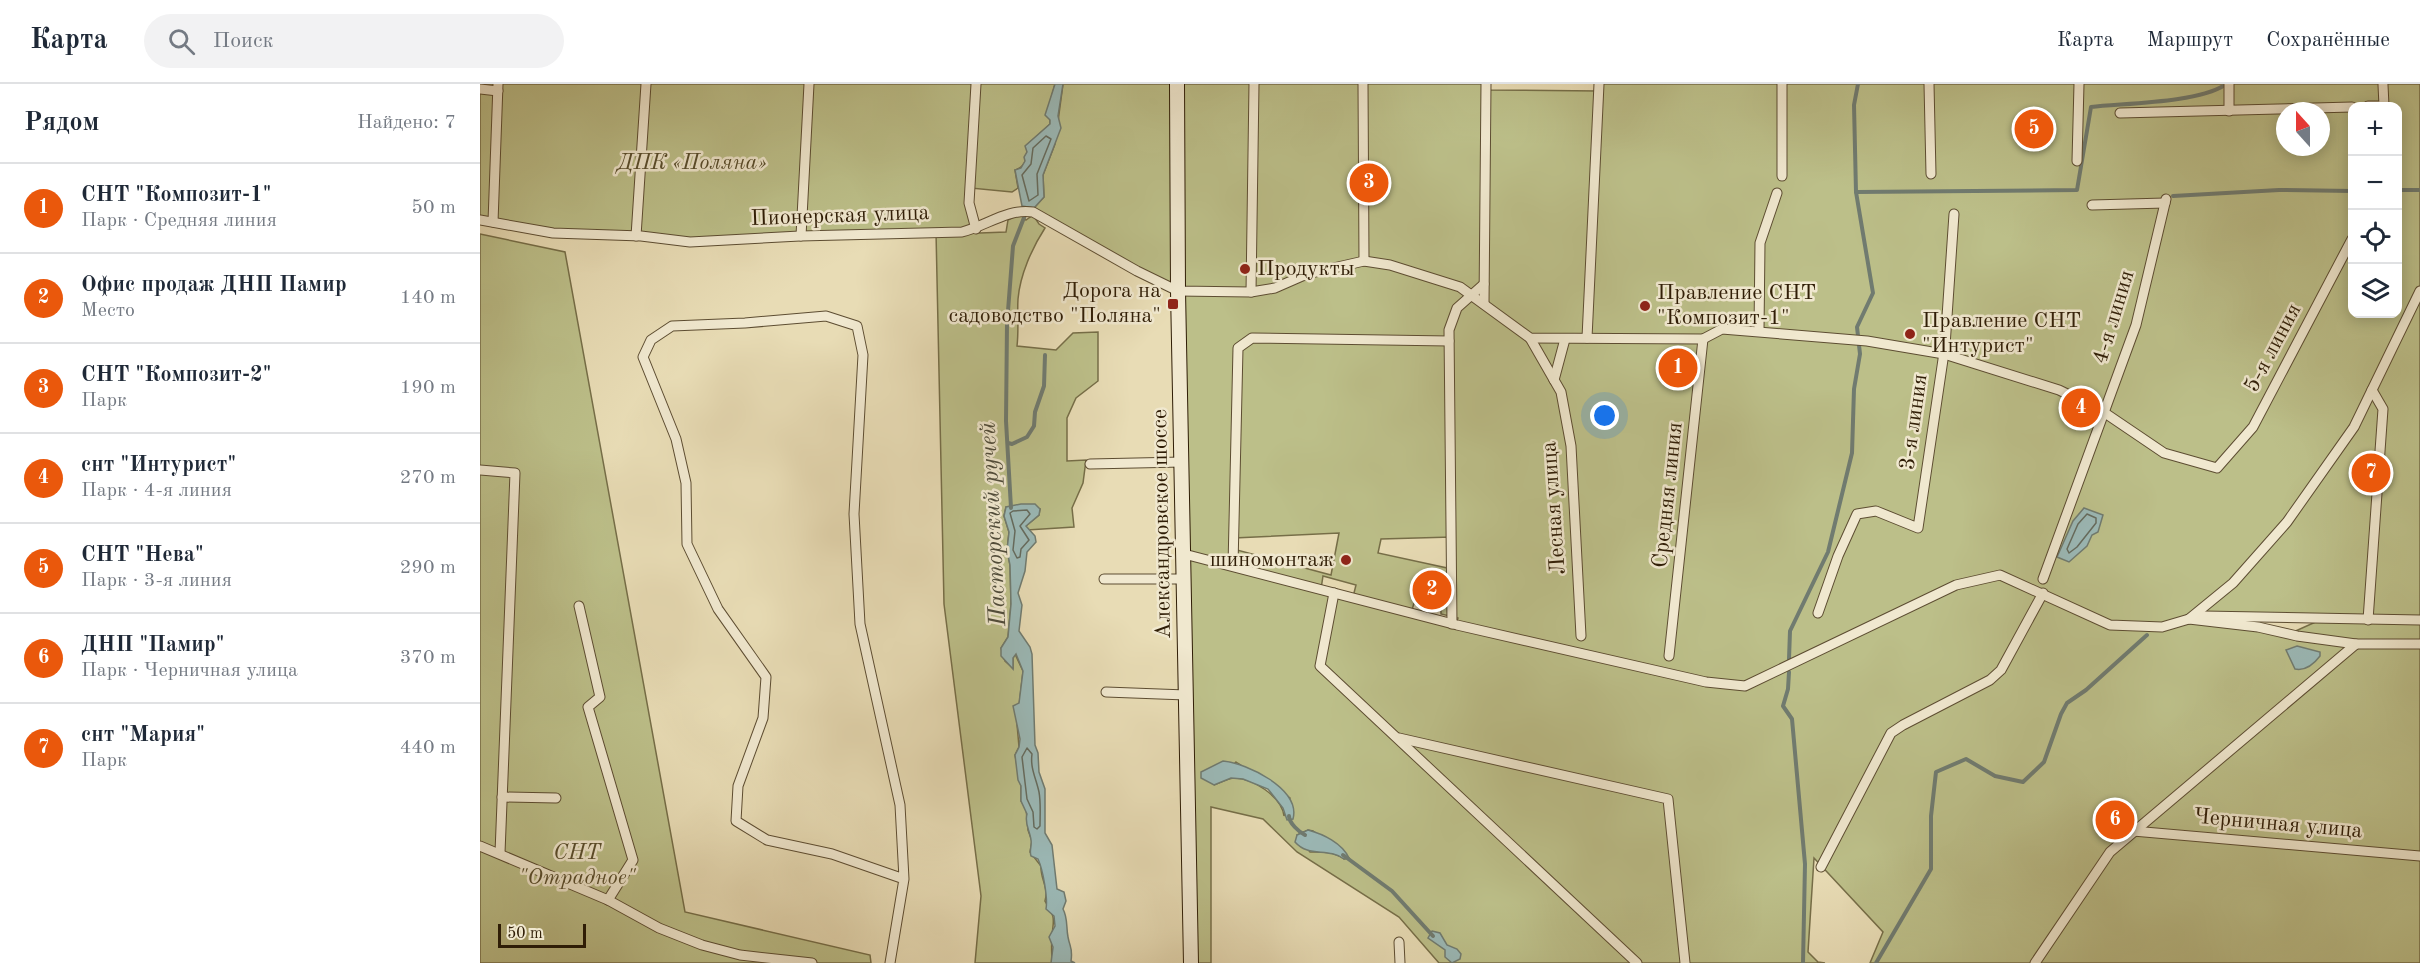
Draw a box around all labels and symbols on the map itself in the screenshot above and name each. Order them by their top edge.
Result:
north arrow [2276,102,2330,156]
pin: 5 [2014,106,2054,152]
park label: ДПК «Поляна» [614,152,767,174]
pin: 3 [1350,160,1388,206]
street label: Пионерская улица [750,202,930,230]
place label: Продукты [1257,258,1354,280]
marker: Продукты [1238,262,1252,276]
street label: 4-я линия [2089,268,2139,366]
place label: Дорога на садоводство "Поляна" [949,280,1161,327]
place label: Правление СНТ "Композит-1" [1657,282,1816,329]
marker: Дорога на садоводство "Поляна" [1166,297,1180,311]
marker: Правление СНТ "Композит-1" [1638,299,1652,313]
street label: 5-я линия [2241,300,2305,396]
place label: Правление СНТ "Интурист" [1922,310,2081,357]
marker: Правление СНТ "Интурист" [1903,327,1917,341]
pin: 1 [1658,346,1698,390]
street label: 3-я линия [1896,373,1932,471]
pin: 4 [2062,386,2100,430]
your location [1590,401,1619,430]
street label: Александровское шоссе [1149,409,1175,639]
water label: Пасторский ручей [977,421,1011,628]
street label: Средняя линия [1649,421,1687,569]
street label: Лесная улица [1538,440,1570,575]
pin: 7 [2352,450,2390,496]
place label: шиномонтаж [1210,549,1334,571]
marker: шиномонтаж [1339,553,1353,567]
pin: 2 [1412,568,1452,612]
pin: 6 [2096,798,2134,842]
street label: Черничная улица [2193,806,2363,842]
park label: СНТ "Отрадное" [519,842,637,889]
scale bar [498,921,586,948]

